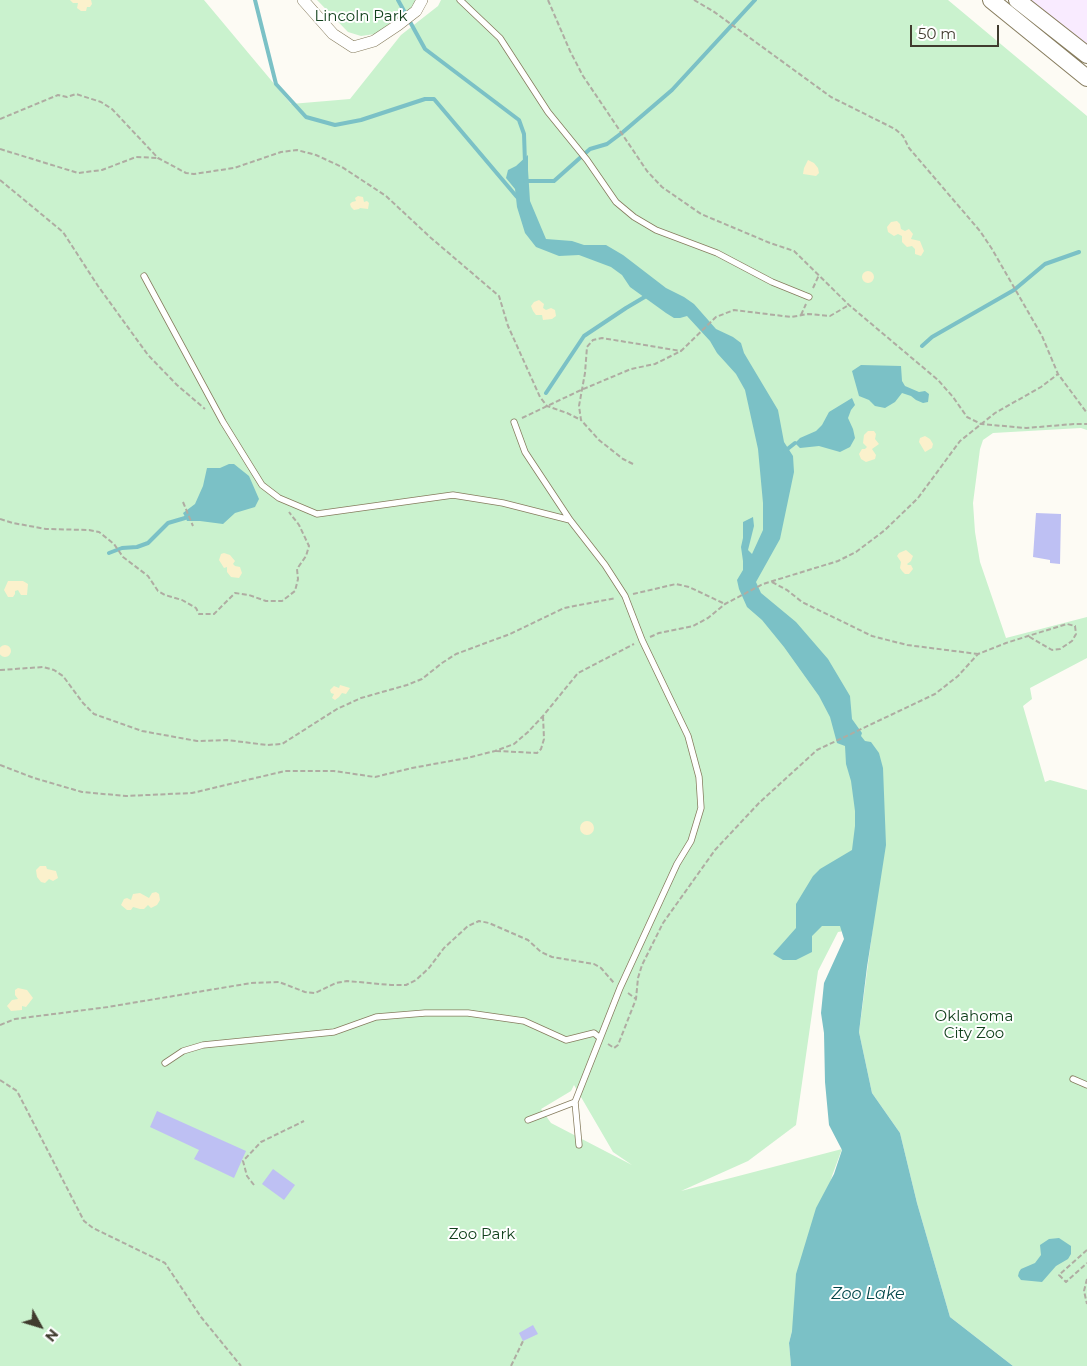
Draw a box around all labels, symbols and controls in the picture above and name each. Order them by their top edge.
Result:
park label: Lincoln Park [314,8,408,26]
scale bar [912,15,1001,47]
text: 50 m [918,24,956,43]
park label: Oklahoma City Zoo [935,1008,1013,1043]
park label: Zoo Park [449,1226,515,1244]
water label: Zoo Lake [831,1284,905,1304]
north arrow [15,1301,65,1351]
text: N [41,1325,62,1345]

